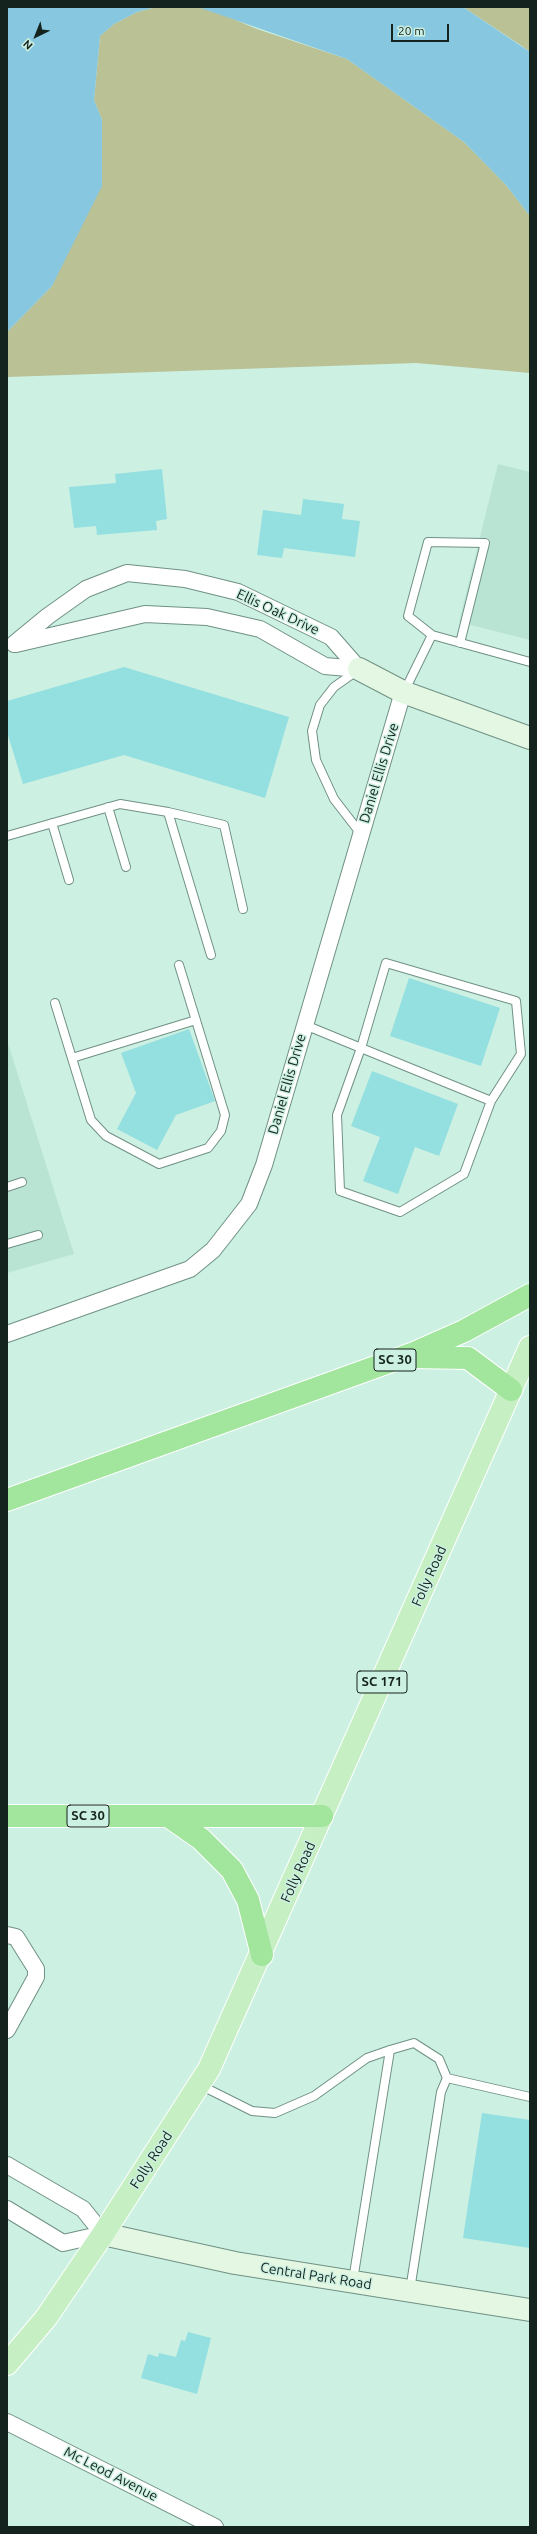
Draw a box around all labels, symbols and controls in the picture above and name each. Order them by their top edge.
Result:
north arrow [16,16,56,56]
scale bar [393,16,451,42]
text: 20 m [398,24,425,37]
text: N [21,38,35,52]
street label: Ellis Oak Drive [234,586,322,638]
street label: Daniel Ellis Drive [356,721,402,825]
street label: Daniel Ellis Drive [265,1032,309,1136]
road number: SC 30 [374,1349,416,1371]
street label: Folly Road [408,1543,450,1609]
road number: SC 171 [357,1671,407,1693]
road number: SC 30 [67,1805,109,1827]
street label: Folly Road [277,1839,319,1905]
street label: Folly Road [126,2128,176,2192]
street label: Central Park Road [259,2259,373,2293]
street label: Mc Leod Avenue [61,2443,161,2505]

